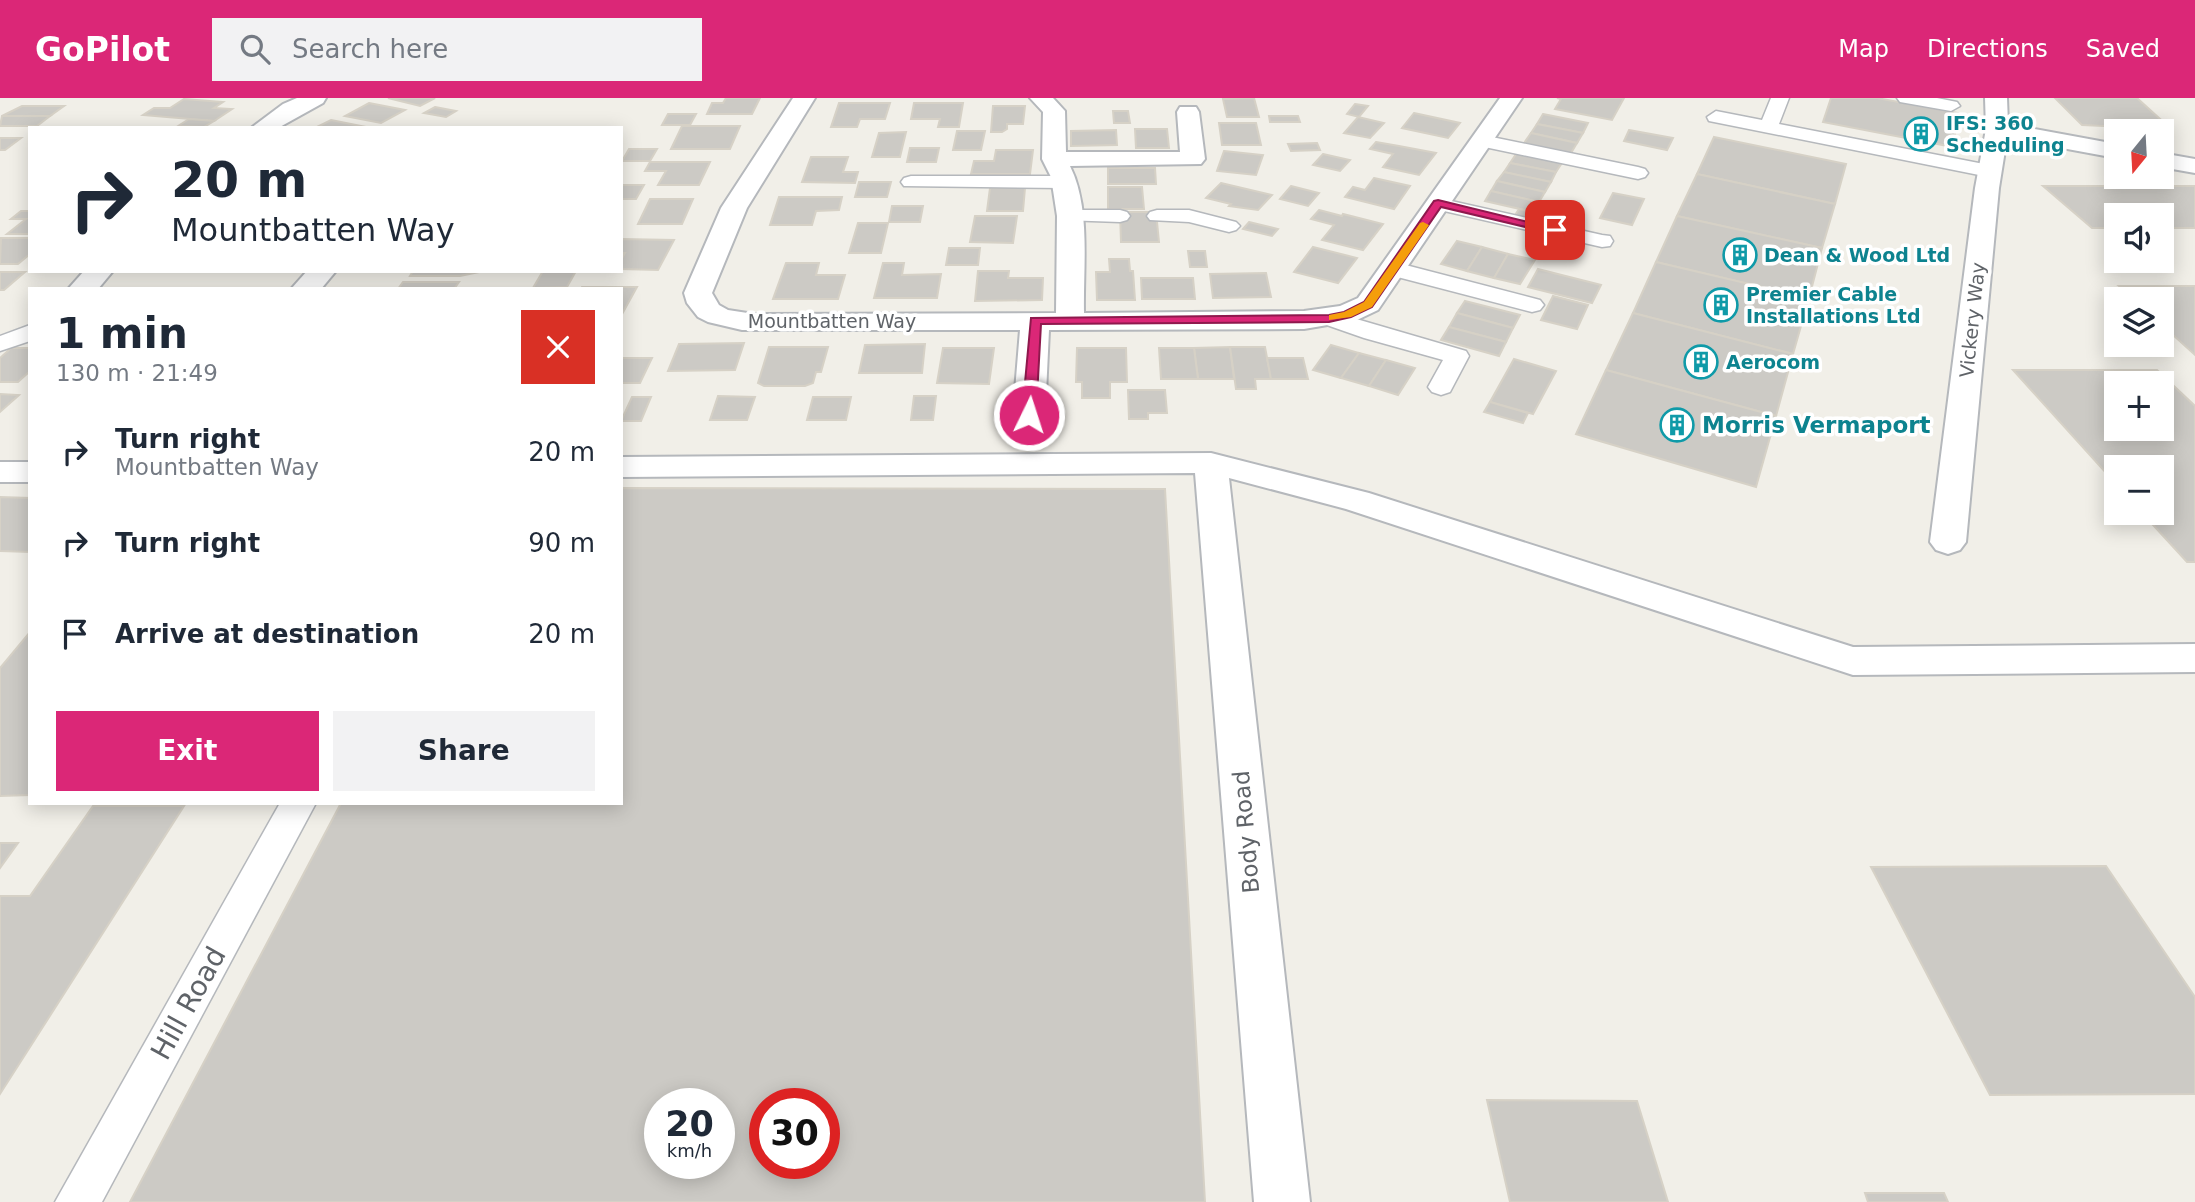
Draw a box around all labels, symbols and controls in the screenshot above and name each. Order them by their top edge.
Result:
search box [212,18,702,81]
text: GoPilot [35,30,170,69]
icon: search [236,30,274,68]
text: Search here [292,34,448,64]
text: Map [1838,35,1889,63]
text: Directions [1927,35,2048,63]
text: Saved [2086,35,2160,63]
place label: IFS: 360 Scheduling [1946,112,2065,156]
building icon: IFS: 360 Scheduling [1902,115,1940,153]
north arrow [2104,119,2174,189]
map controls [2104,119,2174,525]
text: 20 m [171,152,307,209]
icon: right [56,154,147,245]
pin [1525,200,1585,260]
button: sound [2104,203,2174,273]
text: Mountbatten Way [171,211,455,249]
icon: arrive [1536,211,1574,249]
building icon: Dean & Wood Ltd [1721,236,1759,274]
place label: Dean & Wood Ltd [1764,244,1950,266]
street label: Vickery Way [1955,261,1989,379]
place label: Premier Cable Installations Ltd [1746,283,1921,327]
building icon: Premier Cable Installations Ltd [1702,286,1740,324]
button: layers [2104,287,2174,357]
text: 1 min [56,309,188,358]
button: close [521,310,595,384]
street label: Mountbatten Way [748,310,916,332]
building icon: Aerocom [1682,343,1720,381]
place label: Aerocom [1726,351,1820,373]
text: 130 m · 21:49 [56,360,218,386]
button: + [2104,371,2174,441]
position arrow [992,378,1066,452]
building icon: Morris Vermaport [1658,406,1696,444]
place label: Morris Vermaport [1702,412,1931,438]
text: Turn right [115,424,260,454]
icon: right [56,433,94,471]
text: 20 m [528,437,595,467]
text: Mountbatten Way [115,454,319,480]
button: − [2104,455,2174,525]
icon: right [56,524,94,562]
text: Turn right [115,528,260,558]
text: 90 m [528,528,595,558]
icon: arrive [56,615,94,653]
text: Arrive at destination [115,619,419,649]
text: 20 m [528,619,595,649]
button: Exit [56,711,319,791]
button: Share [333,711,595,791]
street label: Body Road [1228,770,1264,894]
street label: Hill Road [144,941,233,1065]
speed limit sign: 30 [749,1088,840,1179]
text: 20 [665,1104,714,1144]
text: km/h [667,1140,712,1161]

